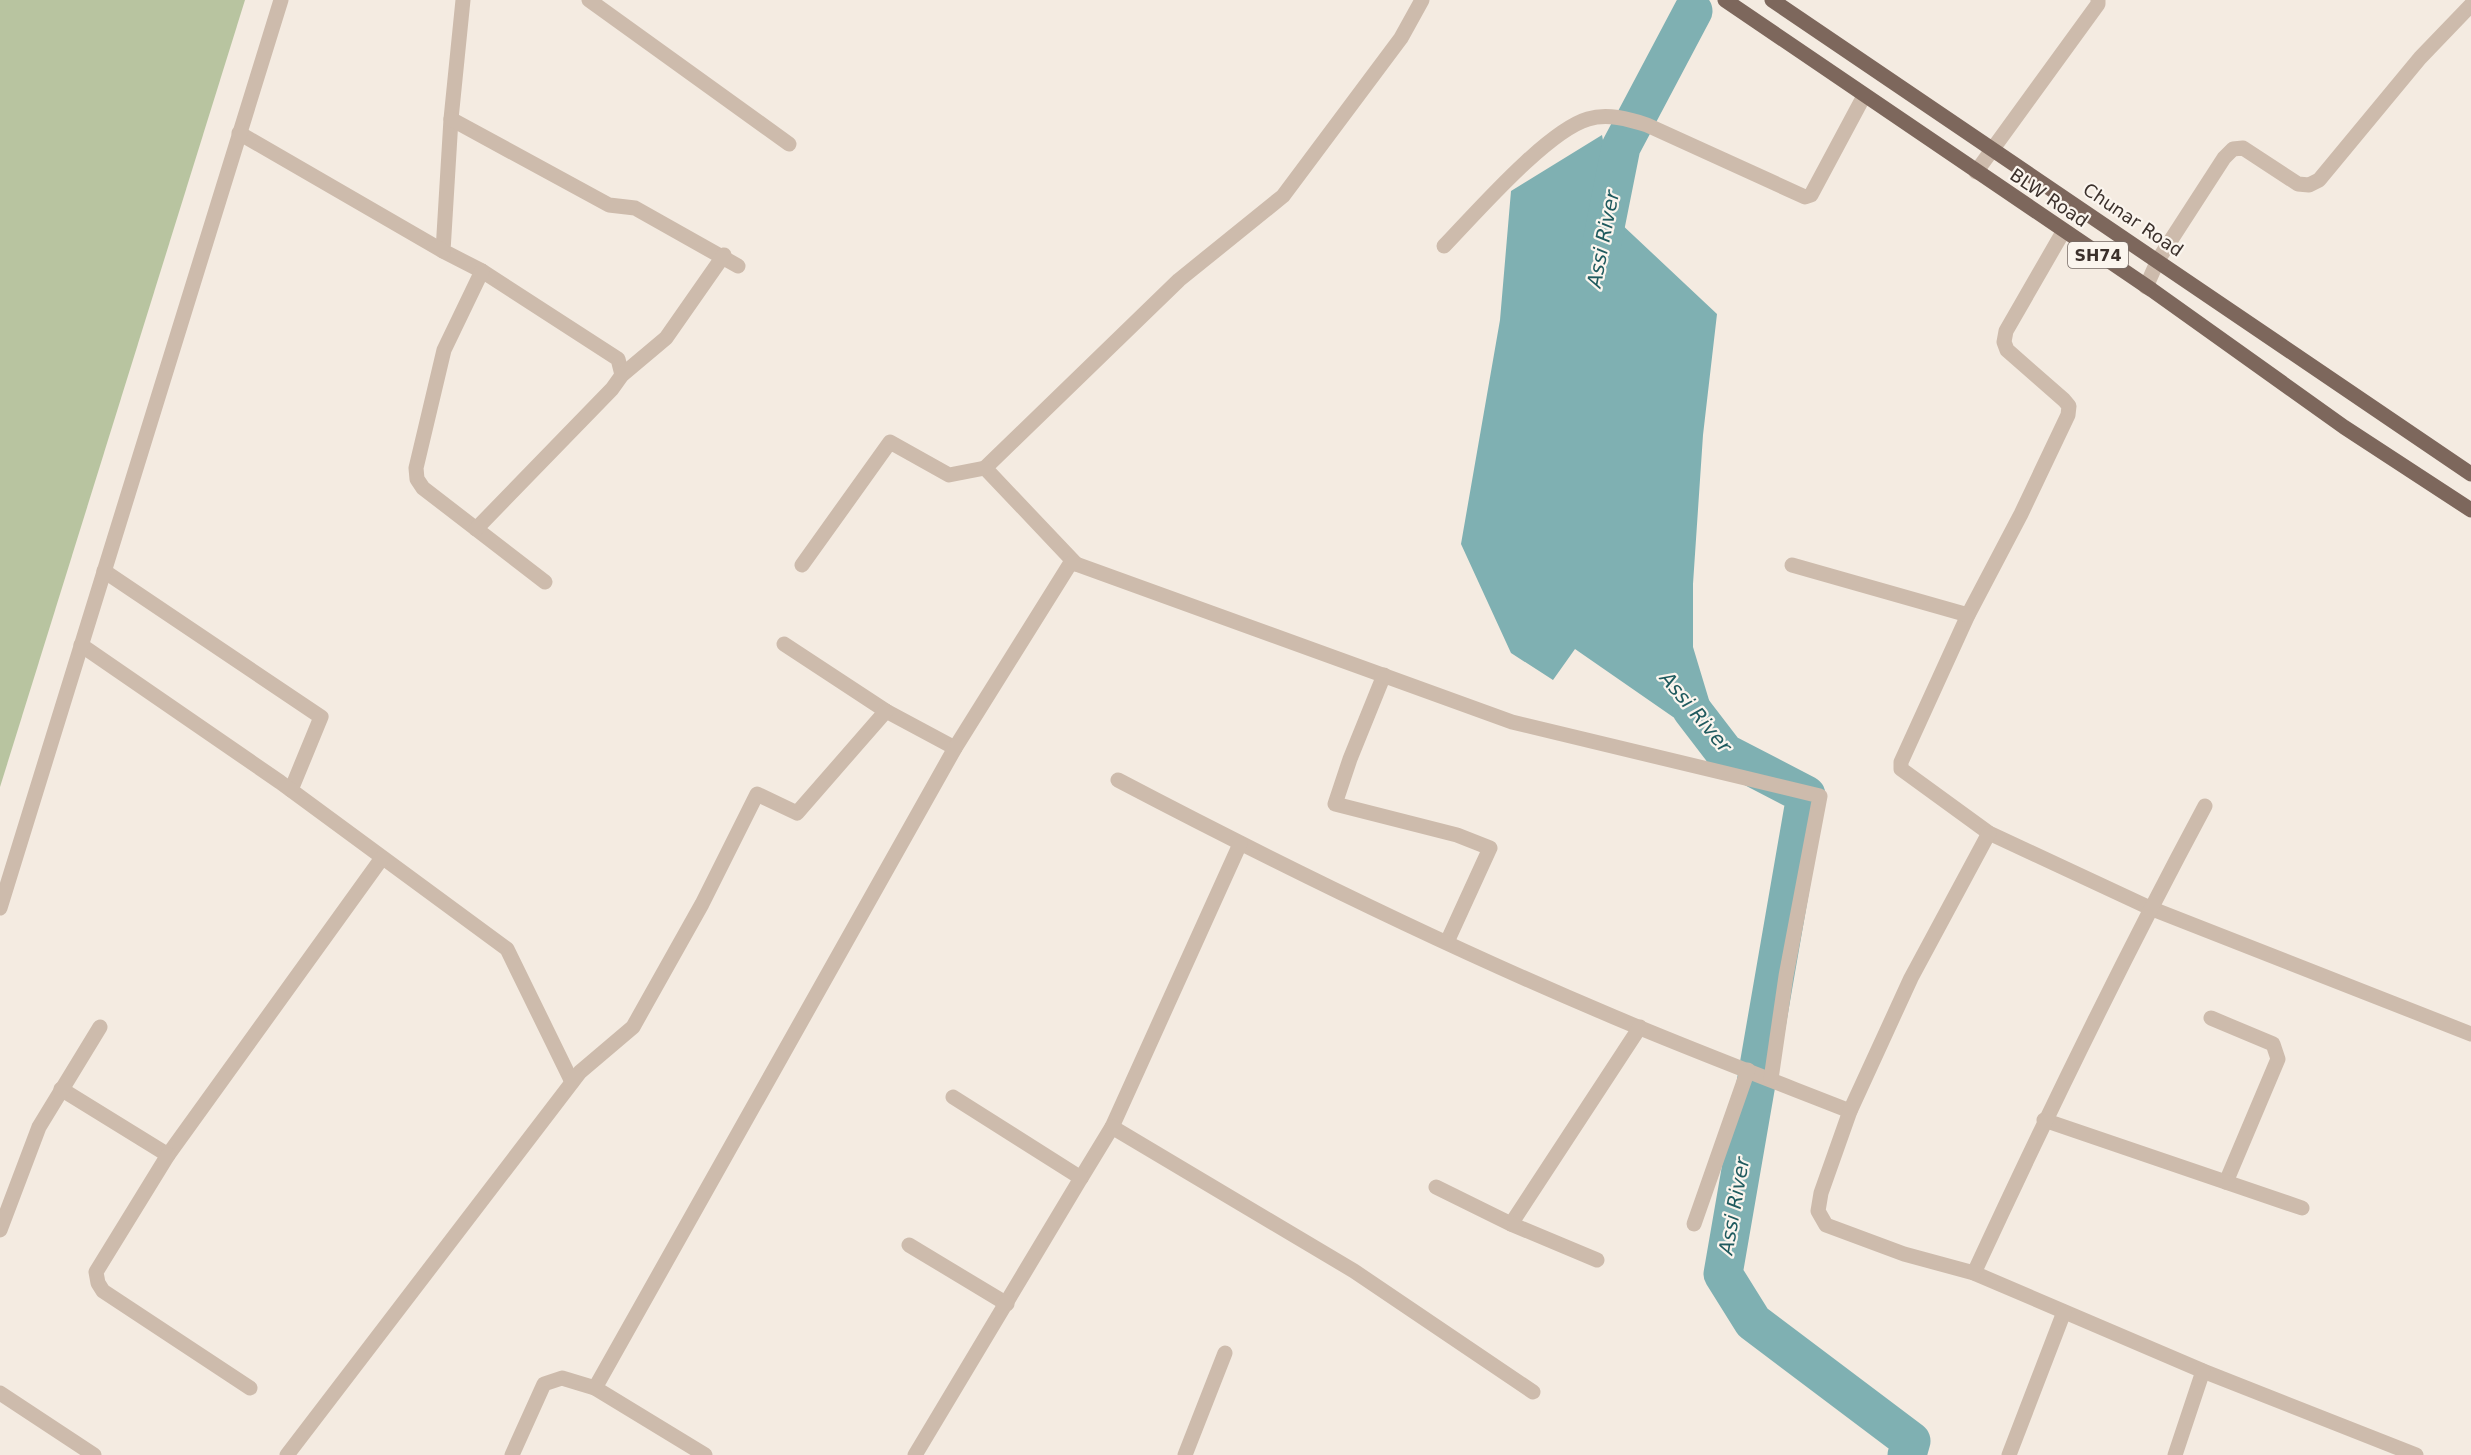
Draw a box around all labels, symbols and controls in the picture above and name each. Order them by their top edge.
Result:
street label: BLW Road [2006,164,2092,231]
street label: Chunar Road [2079,178,2187,261]
water label: Assi River [1581,187,1624,291]
road number: SH74 [2068,242,2128,268]
water label: Assi River [1654,665,1738,759]
water label: Assi River [1713,1154,1755,1258]

